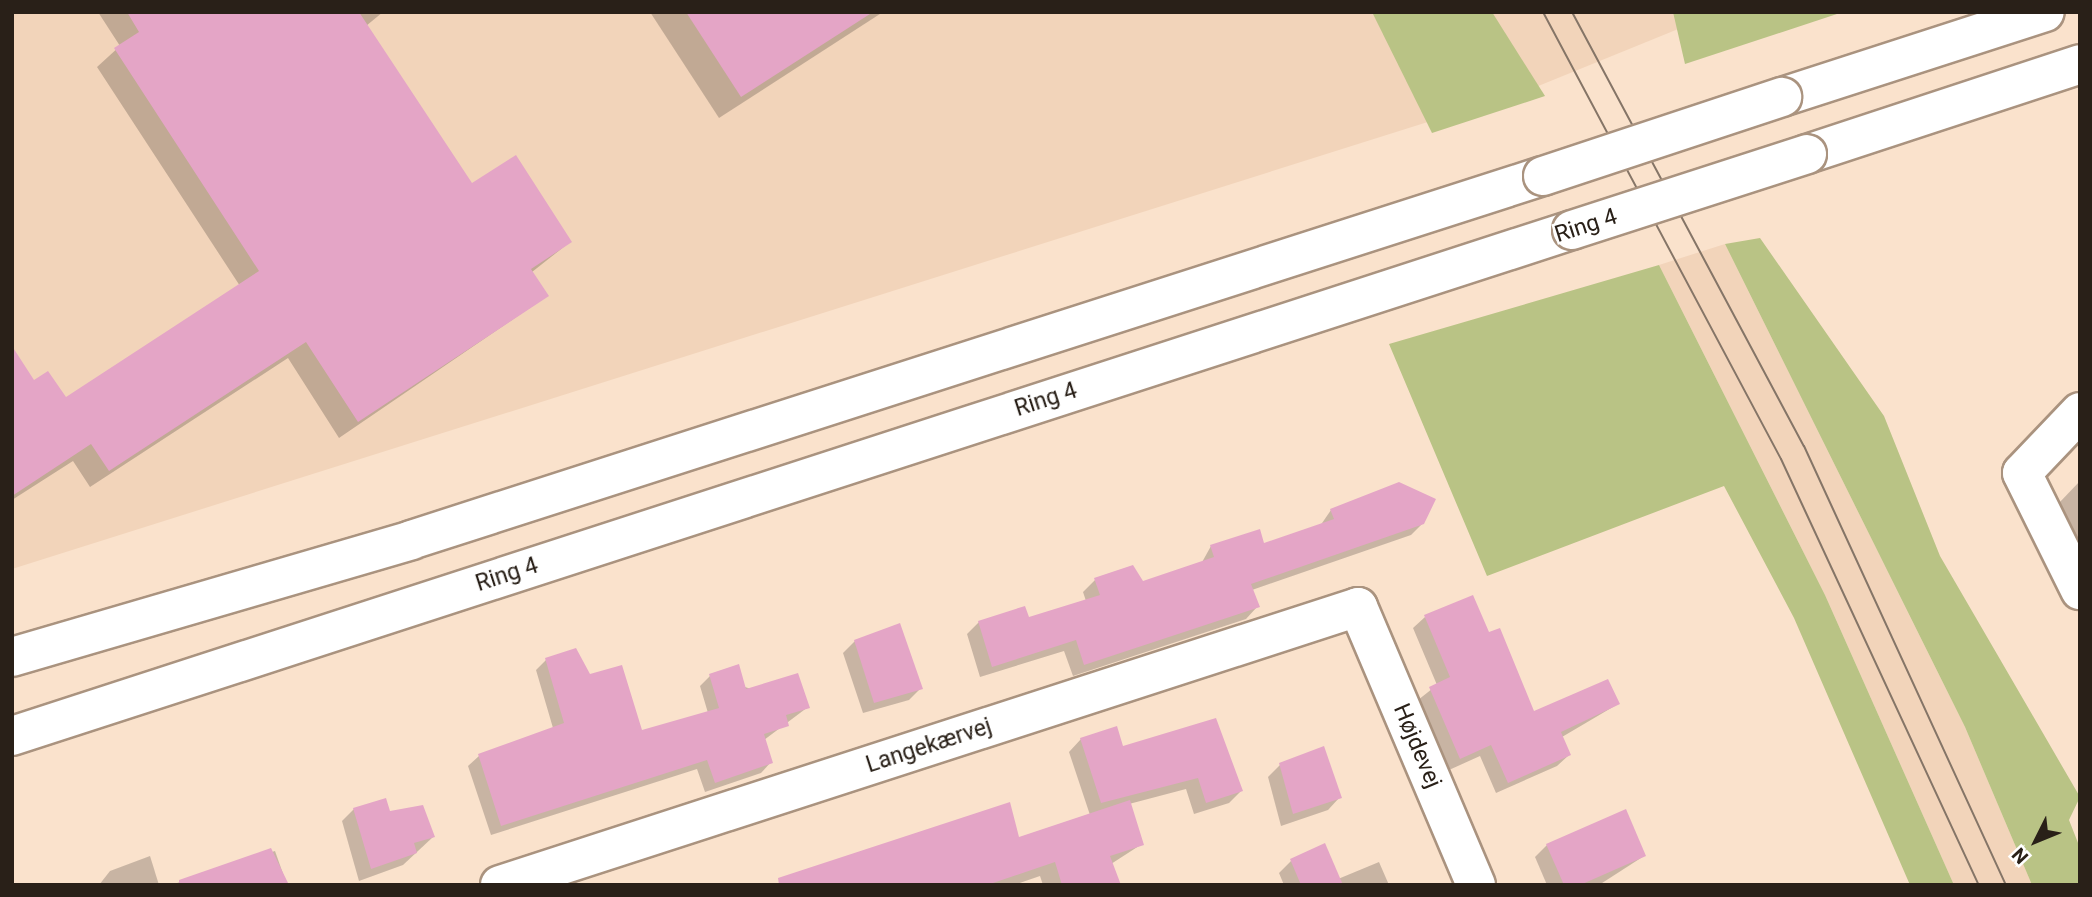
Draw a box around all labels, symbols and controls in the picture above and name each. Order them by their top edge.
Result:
street label: Ring 4 [1551,203,1621,249]
street label: Ring 4 [1011,377,1081,423]
street label: Ring 4 [472,552,542,598]
street label: Højdevej [1387,700,1447,792]
street label: Langekærvej [863,713,995,779]
north arrow [2001,806,2071,876]
text: N [2007,843,2033,868]

